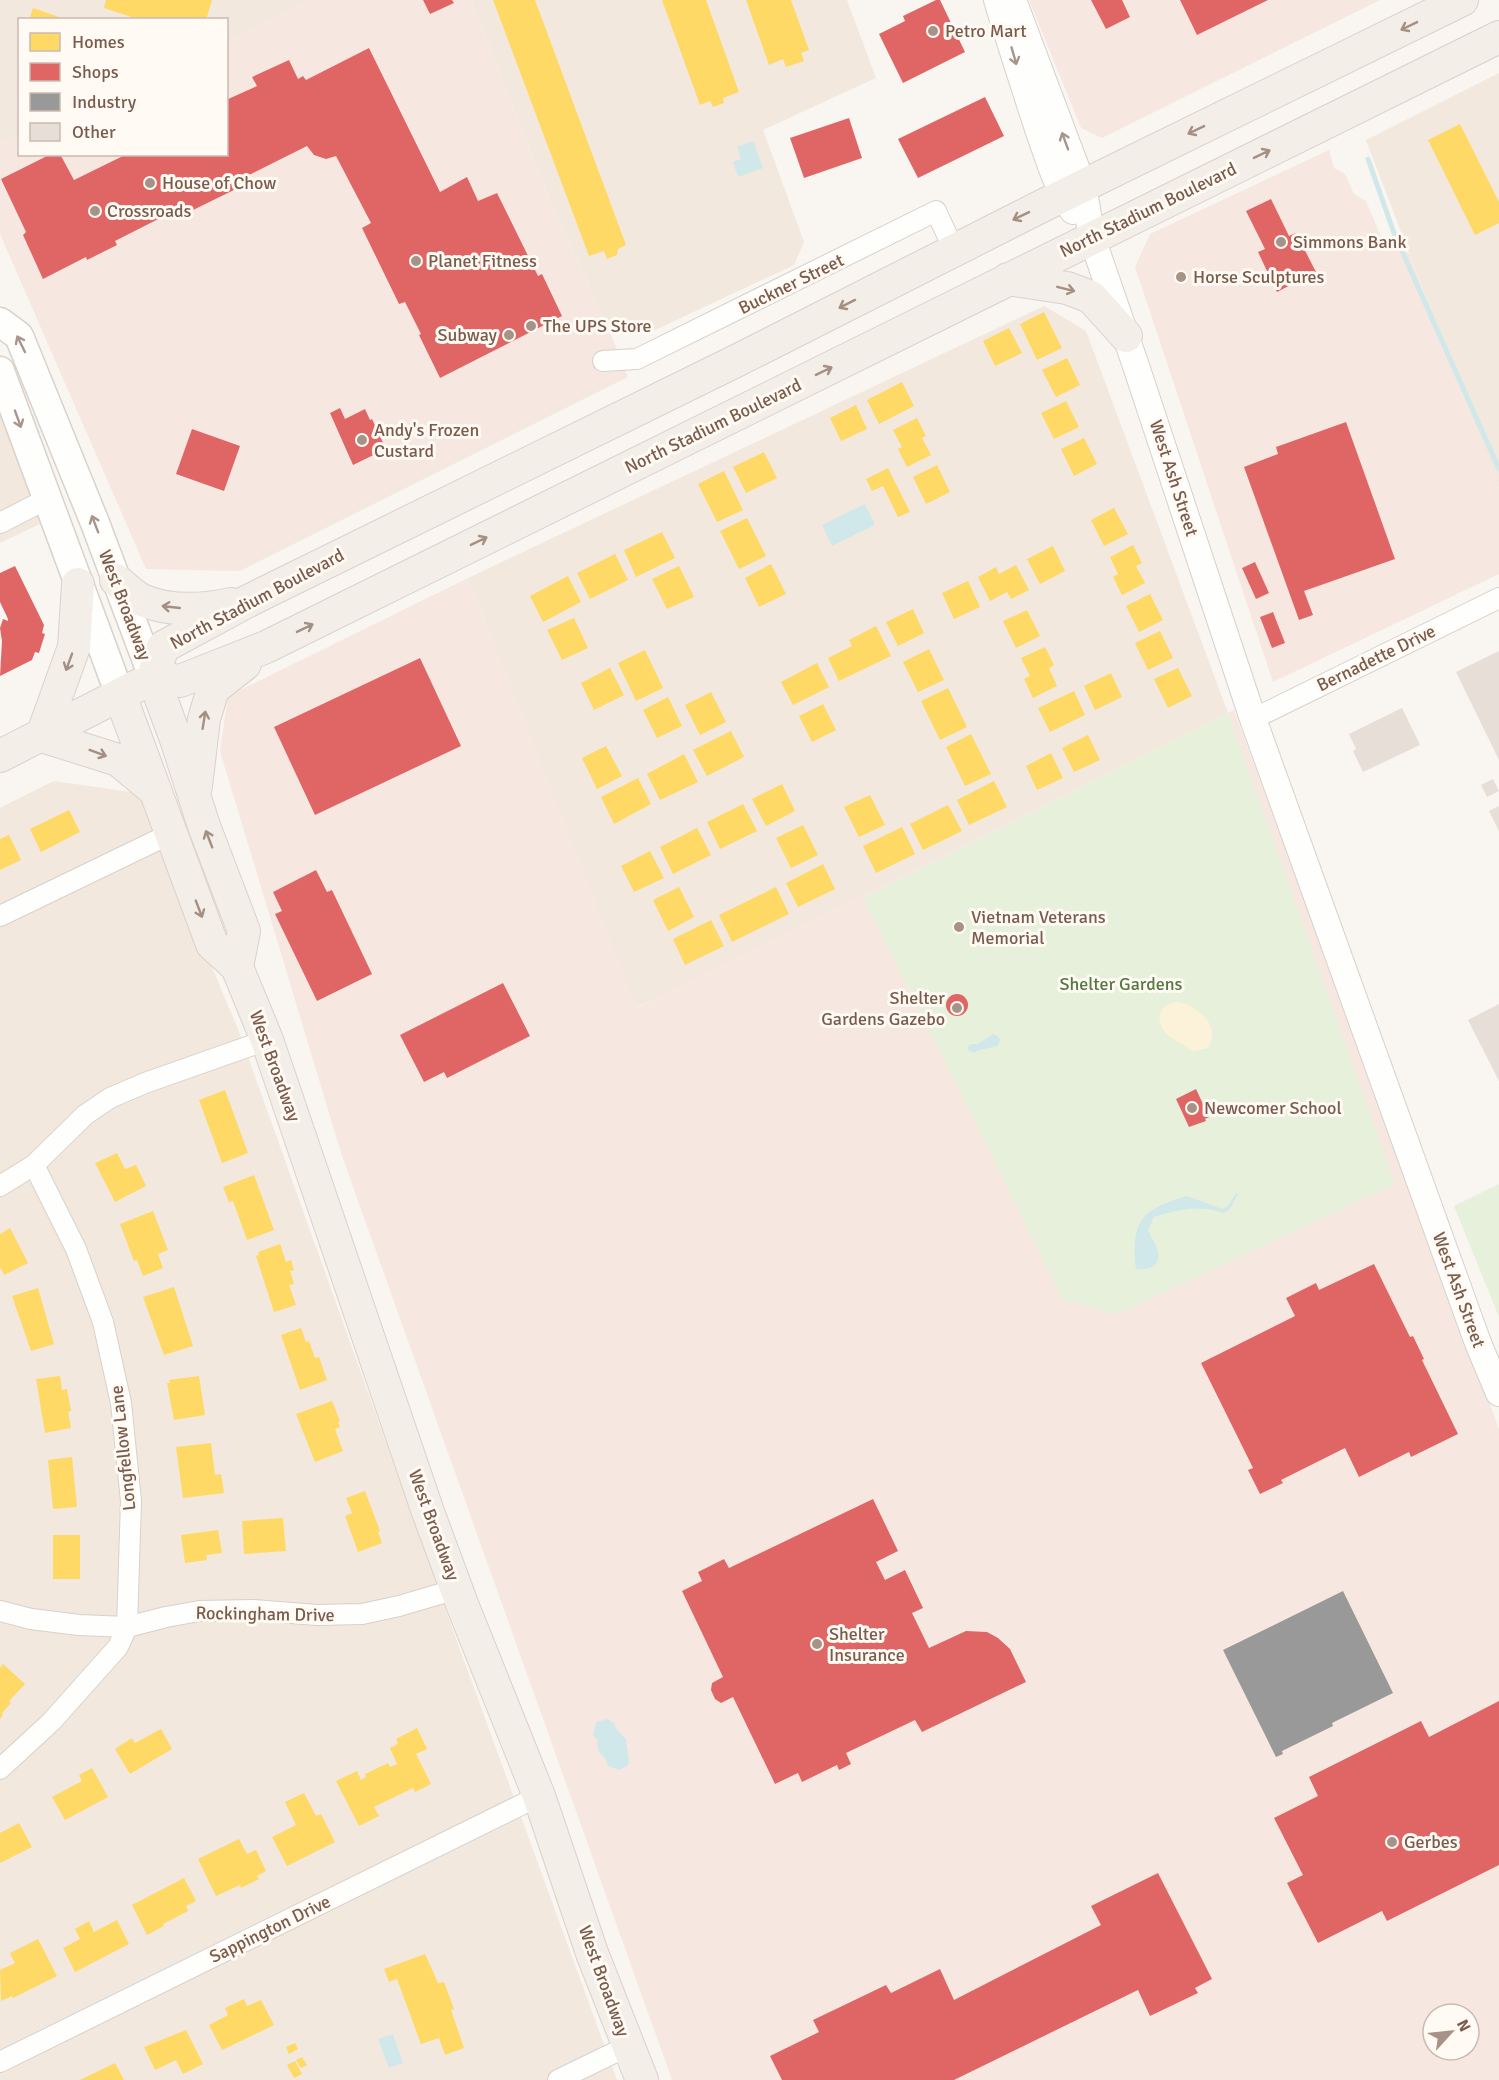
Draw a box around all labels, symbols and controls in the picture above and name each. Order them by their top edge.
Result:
legend [18,18,228,156]
place label: Petro Mart [945,20,1027,42]
one-way arrow [1400,20,1418,32]
marker: Petro Mart [926,24,940,38]
text: Homes [72,31,125,53]
one-way arrow [1009,46,1020,65]
text: Shops [72,61,119,83]
text: Industry [72,91,137,113]
text: Other [72,121,116,143]
one-way arrow [1188,125,1206,137]
one-way arrow [1059,133,1070,151]
one-way arrow [1252,148,1270,159]
street label: North Stadium Boulevard [1056,158,1240,262]
place label: House of Chow [162,172,276,194]
marker: House of Chow [143,176,157,190]
place label: Crossroads [107,200,192,222]
marker: Crossroads [88,204,102,218]
one-way arrow [1013,211,1031,223]
place label: Simmons Bank [1293,231,1406,253]
marker: Simmons Bank [1274,235,1288,249]
street label: Buckner Street [735,249,847,319]
place label: Planet Fitness [428,250,537,272]
marker: Planet Fitness [409,254,423,268]
place label: Horse Sculptures [1193,266,1325,288]
marker: Horse Sculptures [1174,270,1188,284]
one-way arrow [1056,283,1075,295]
one-way arrow [839,299,857,311]
place label: The UPS Store [543,315,652,337]
marker: The UPS Store [524,319,538,333]
place label: Subway [438,324,498,346]
marker: Subway [502,328,516,342]
one-way arrow [15,335,27,353]
one-way arrow [814,365,832,376]
street label: North Stadium Boulevard [621,374,805,478]
one-way arrow [13,409,24,428]
street label: West Ash Street [1145,417,1203,539]
place label: Andy's Frozen Custard [374,419,479,462]
marker: Andy's Frozen Custard [355,433,369,447]
one-way arrow [89,515,100,534]
one-way arrow [470,535,488,547]
street label: North Stadium Boulevard [166,544,348,654]
street label: West Broadway [94,547,156,664]
one-way arrow [162,601,182,612]
street label: Bernadette Drive [1313,620,1439,696]
one-way arrow [295,622,313,633]
one-way arrow [63,652,74,671]
one-way arrow [198,710,209,730]
one-way arrow [88,748,106,759]
one-way arrow [202,830,213,849]
one-way arrow [194,899,205,918]
place label: Vietnam Veterans Memorial [971,906,1106,949]
marker: Vietnam Veterans Memorial [952,920,966,934]
park label: Shelter Gardens [1060,973,1183,995]
place label: Shelter Gardens Gazebo [821,987,945,1030]
marker: Shelter Gardens Gazebo [950,1001,964,1015]
street label: West Broadway [245,1007,305,1125]
place label: Newcomer School [1204,1097,1342,1119]
marker: Newcomer School [1185,1101,1199,1115]
street label: West Ash Street [1428,1229,1490,1351]
street label: Longfellow Lane [105,1384,141,1512]
street label: West Broadway [404,1466,464,1584]
street label: Rockingham Drive [195,1602,335,1626]
place label: Shelter Insurance [829,1623,905,1666]
marker: Shelter Insurance [810,1637,824,1651]
place label: Gerbes [1404,1831,1458,1853]
marker: Gerbes [1385,1835,1399,1849]
street label: Sappington Drive [206,1890,334,1968]
street label: West Broadway [574,1922,634,2040]
north arrow [1421,2002,1481,2062]
text: N [1452,2016,1475,2035]

